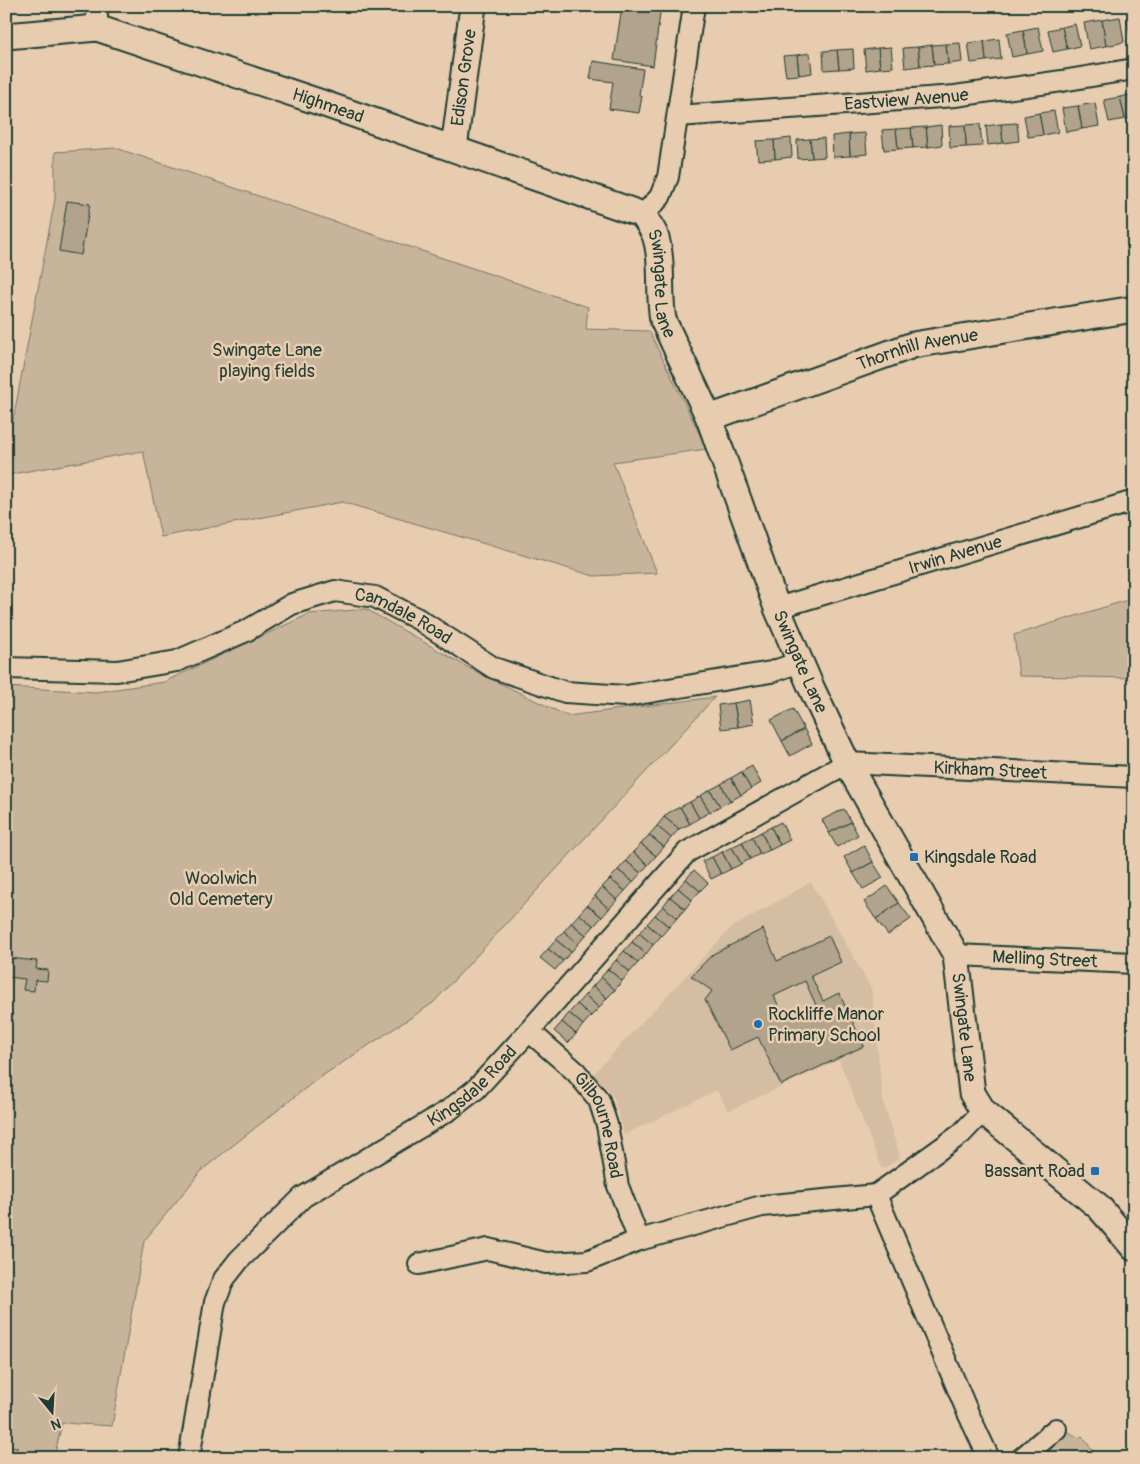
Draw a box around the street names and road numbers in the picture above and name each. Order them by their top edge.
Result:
street label: Edison Grove [446,28,482,128]
street label: Highmead [289,83,367,129]
street label: Eastview Avenue [843,83,970,116]
street label: Swingate Lane [642,225,681,342]
street label: Thornhill Avenue [854,324,980,376]
street label: Irwin Avenue [906,530,1005,580]
street label: Camdale Road [353,583,456,650]
street label: Swingate Lane [767,607,833,717]
street label: Kirkham Street [933,756,1048,785]
street label: Melling Street [992,946,1099,973]
street label: Swingate Lane [946,971,982,1083]
street label: Kingsdale Road [423,1041,522,1132]
street label: Gilbourne Road [568,1067,627,1180]

